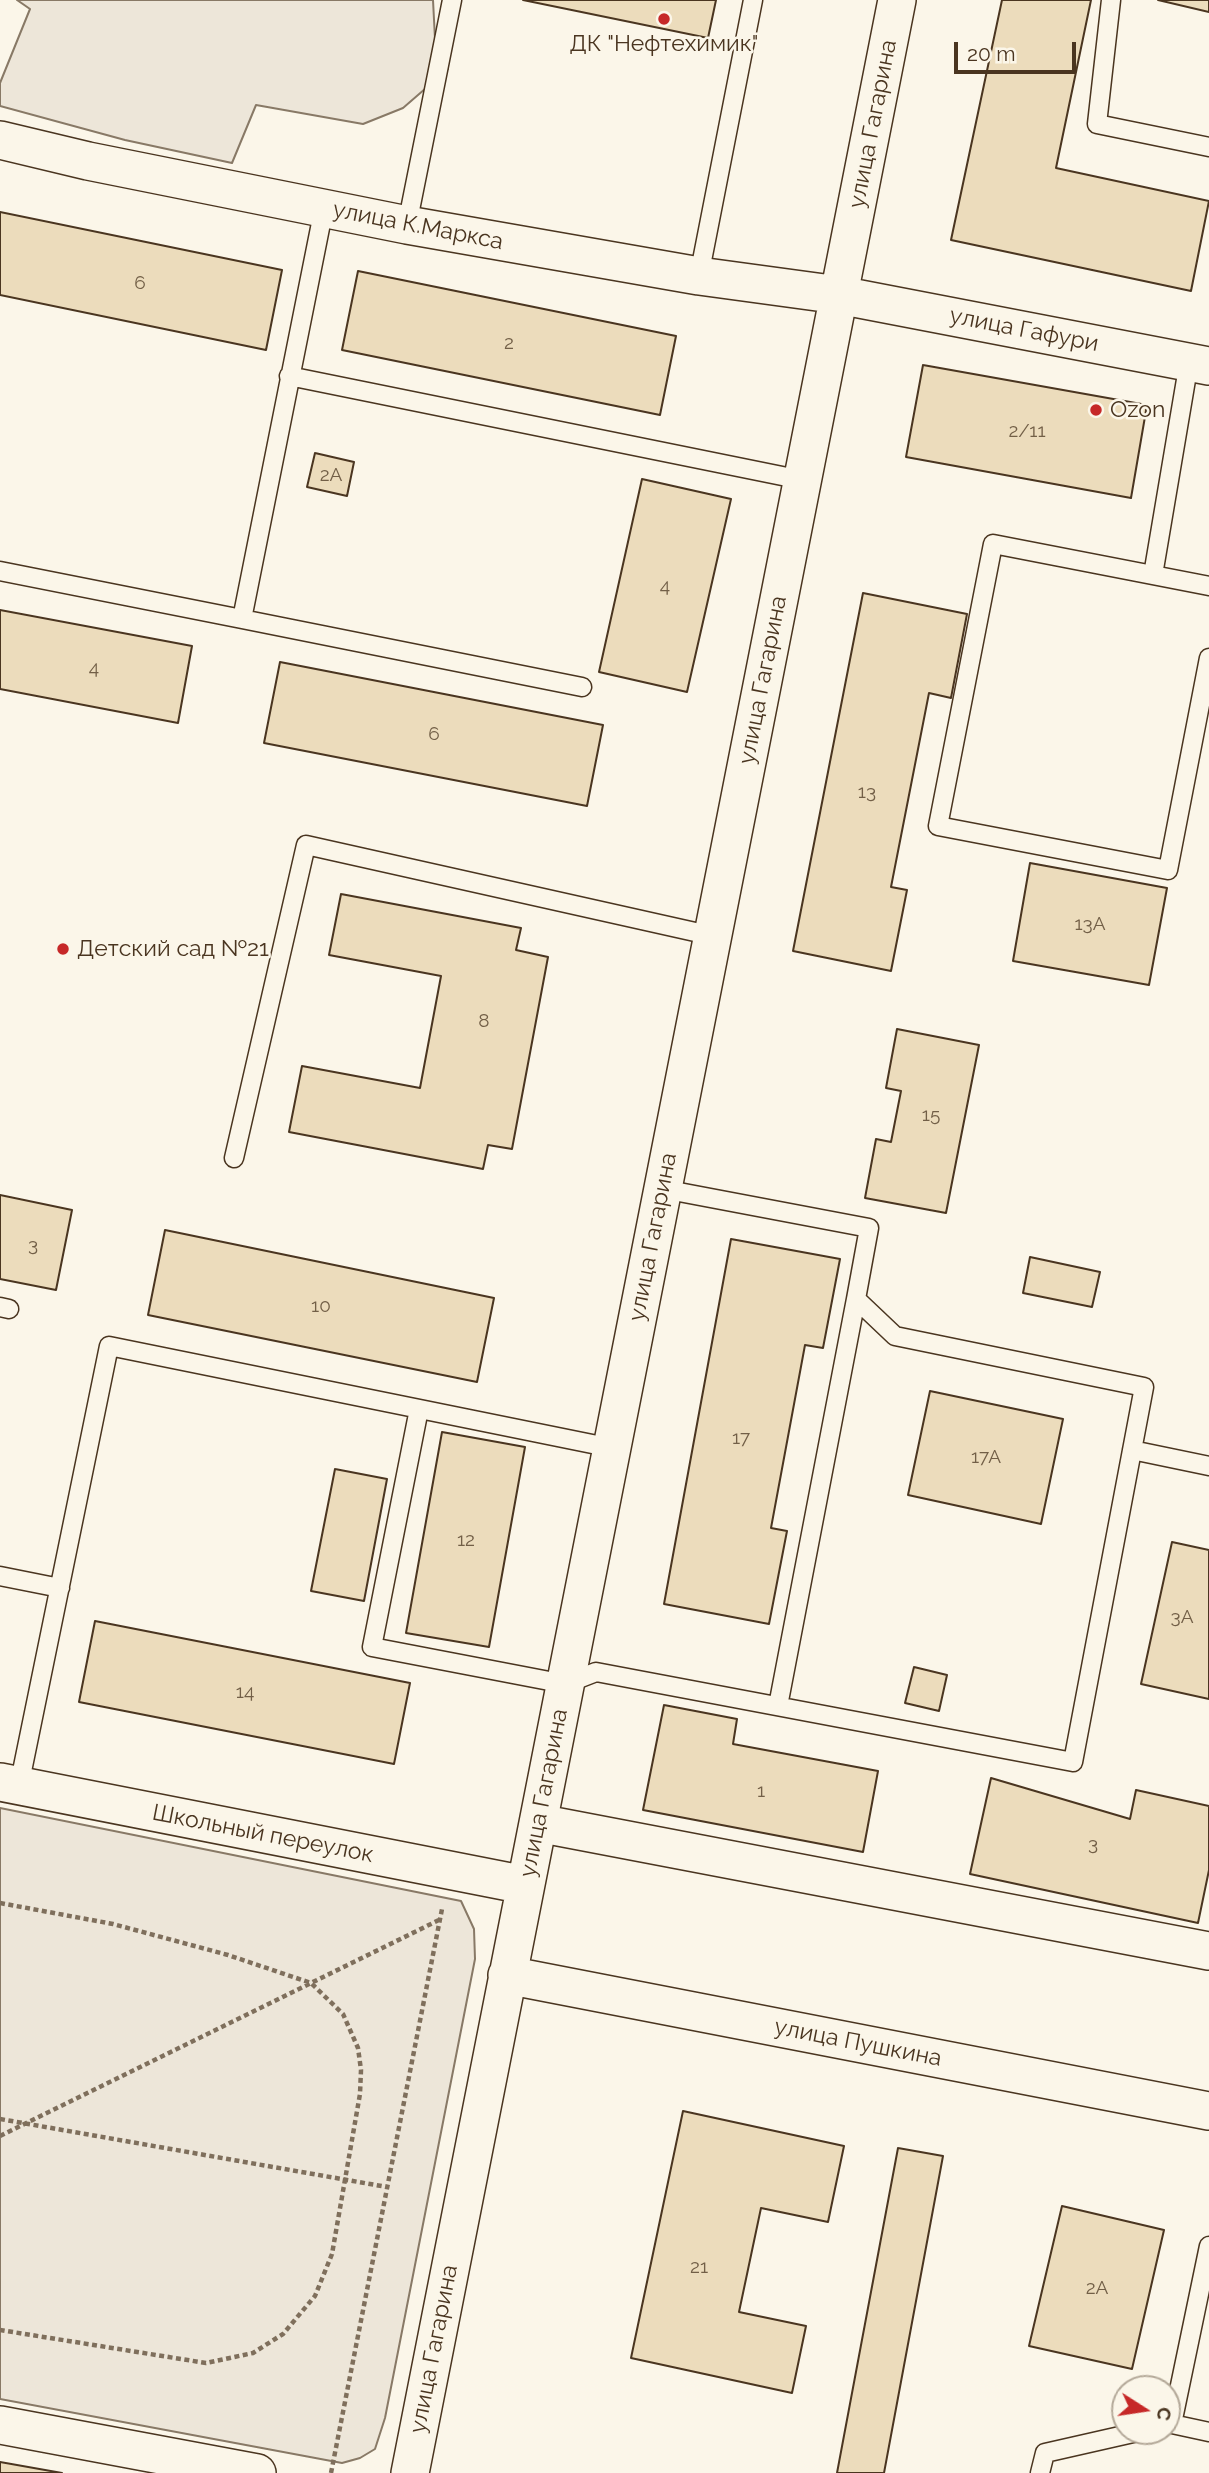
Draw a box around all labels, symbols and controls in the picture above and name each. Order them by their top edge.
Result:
marker: ДК "Нефтехимик" [656,11,672,27]
scale bar [957,28,1080,72]
place label: ДК "Нефтехимик" [570,30,758,58]
street label: улица Гагарина [843,37,903,211]
text: 20 m [967,41,1015,66]
street label: улица К.Маркса [330,196,506,256]
house number: 6 [134,272,146,294]
street label: улица Гафури [947,302,1101,358]
house number: 2 [504,332,514,354]
place label: Ozon [1110,396,1165,424]
marker: Ozon [1088,402,1104,418]
house number: 2/11 [1008,420,1046,442]
house number: 2А [320,464,342,486]
house number: 4 [660,575,670,597]
street label: улица Гагарина [733,593,793,767]
house number: 4 [89,657,99,679]
house number: 6 [428,723,440,745]
house number: 13 [858,781,876,803]
house number: 13А [1074,913,1106,935]
place label: Детский cад №21 [77,935,269,963]
marker: Детский cад №21 [55,941,71,957]
house number: 8 [478,1010,490,1032]
house number: 15 [922,1104,940,1126]
street label: улица Гагарина [623,1150,683,1324]
house number: 3 [28,1234,38,1256]
house number: 10 [311,1295,331,1317]
house number: 17 [732,1427,750,1449]
house number: 17А [971,1446,1001,1468]
house number: 12 [457,1529,475,1551]
house number: 3А [1171,1606,1193,1628]
house number: 14 [236,1681,254,1703]
street label: улица Гагарина [514,1706,574,1880]
house number: 1 [757,1780,765,1802]
street label: Школьный переулок [150,1799,376,1869]
house number: 3 [1088,1833,1098,1855]
street label: улица Пушкина [772,2013,944,2073]
house number: 21 [690,2256,708,2278]
street label: улица Гагарина [404,2262,464,2436]
house number: 2А [1086,2277,1108,2299]
north arrow [1111,2375,1181,2445]
text: С [1152,2405,1177,2423]

